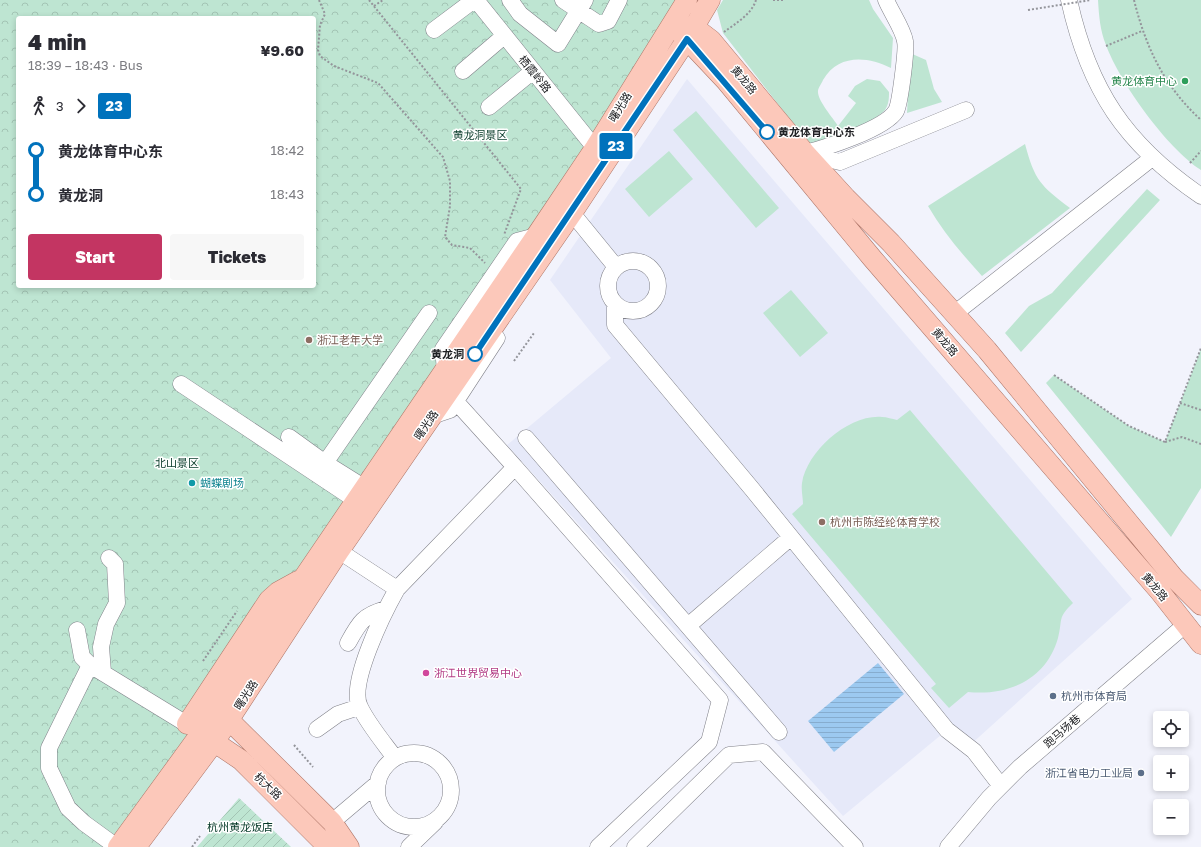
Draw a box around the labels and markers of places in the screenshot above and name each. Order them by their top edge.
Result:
place label: 黄龙体育中心 [1111,74,1177,87]
marker: 黄龙体育中心 [1180,76,1190,86]
marker: 黄龙体育中心东 [759,124,775,140]
place label: 黄龙体育中心东 [778,125,855,138]
place label: 浙江老年大学 [317,333,383,346]
marker: 浙江老年大学 [304,335,314,345]
marker: 黄龙洞 [467,346,483,362]
place label: 黄龙洞 [431,347,464,360]
place label: 蝴蝶剧场 [200,476,244,489]
marker: 蝴蝶剧场 [187,478,197,488]
place label: 杭州市陈经纶体育学校 [830,515,940,528]
marker: 杭州市陈经纶体育学校 [817,517,827,527]
place label: 浙江世界贸易中心 [434,666,522,679]
marker: 浙江世界贸易中心 [421,668,431,678]
place label: 杭州市体育局 [1061,689,1127,702]
marker: 杭州市体育局 [1048,691,1058,701]
place label: 浙江省电力工业局 [1045,766,1133,779]
marker: 浙江省电力工业局 [1136,768,1146,778]

